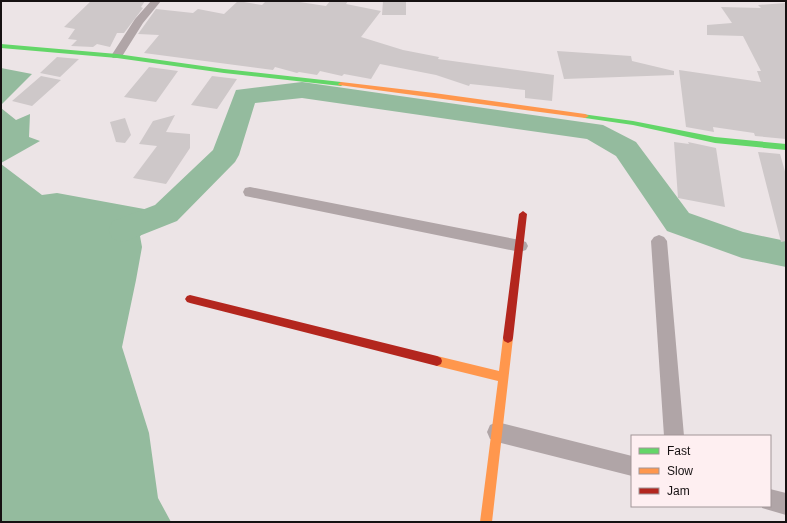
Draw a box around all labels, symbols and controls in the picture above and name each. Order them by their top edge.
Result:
legend [631,435,771,507]
text: Fast [667,444,691,458]
text: Slow [667,464,693,478]
text: Jam [667,484,690,498]

